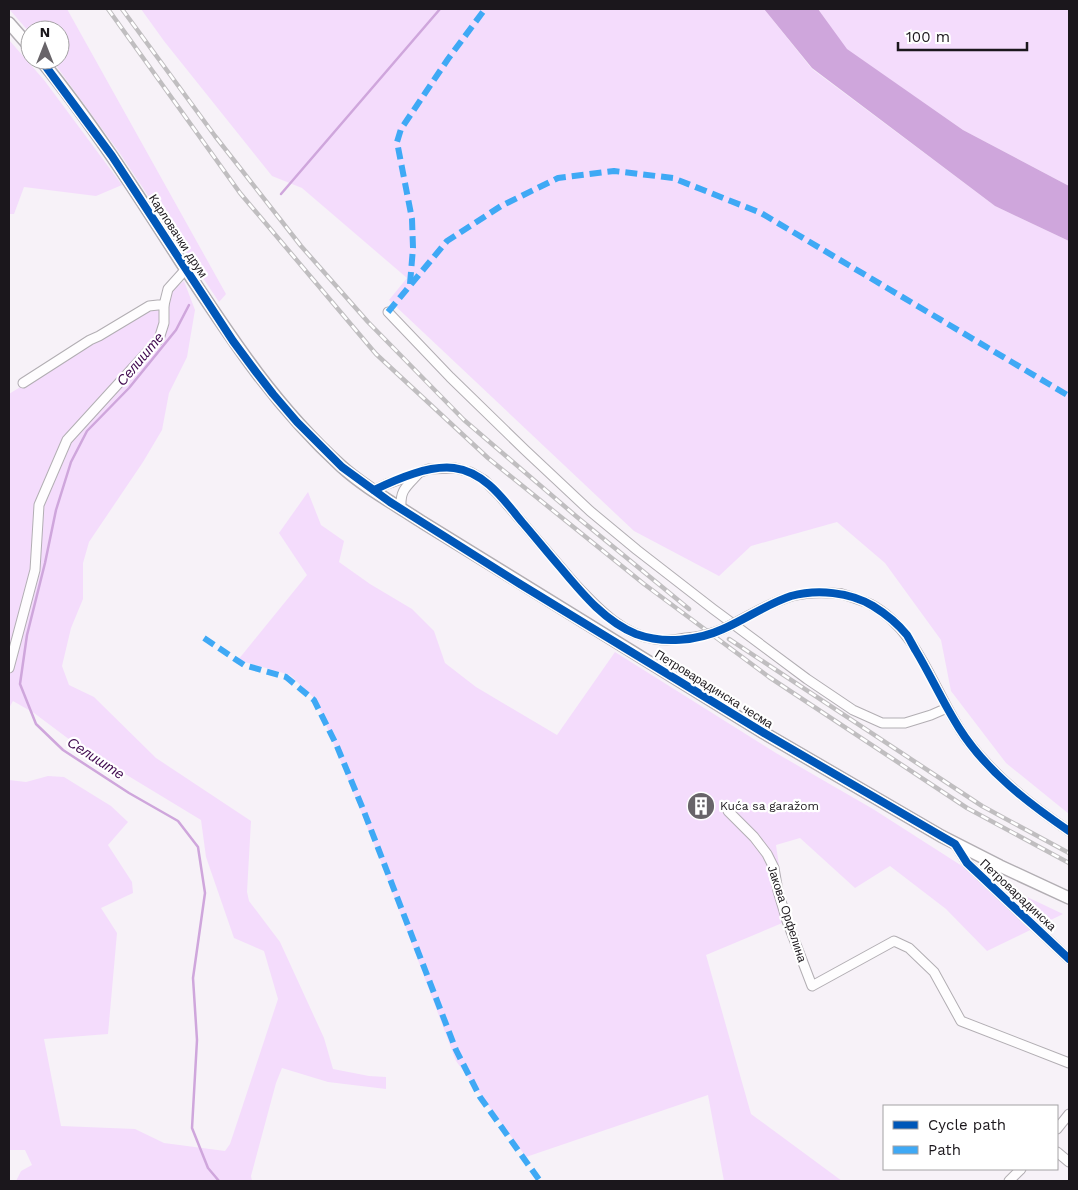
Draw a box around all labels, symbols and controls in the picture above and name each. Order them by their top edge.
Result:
north arrow [20,20,70,70]
scale bar [898,20,1027,52]
text: N [40,24,50,40]
text: 100 m [906,28,950,46]
street label: Карловачки друм [146,192,210,280]
water label: Селиште [113,329,167,389]
street label: Петроварадинска чесма [652,647,776,731]
water label: Селиште [65,734,127,782]
building icon: Kuća sa garažom [686,791,716,821]
place label: Kuća sa garažom [720,799,819,813]
street label: Петроварадинска [977,856,1059,934]
street label: Јакова Орфелина [765,864,809,964]
legend [883,1105,1058,1170]
text: Cycle path [928,1116,1006,1134]
text: Path [928,1141,961,1159]

